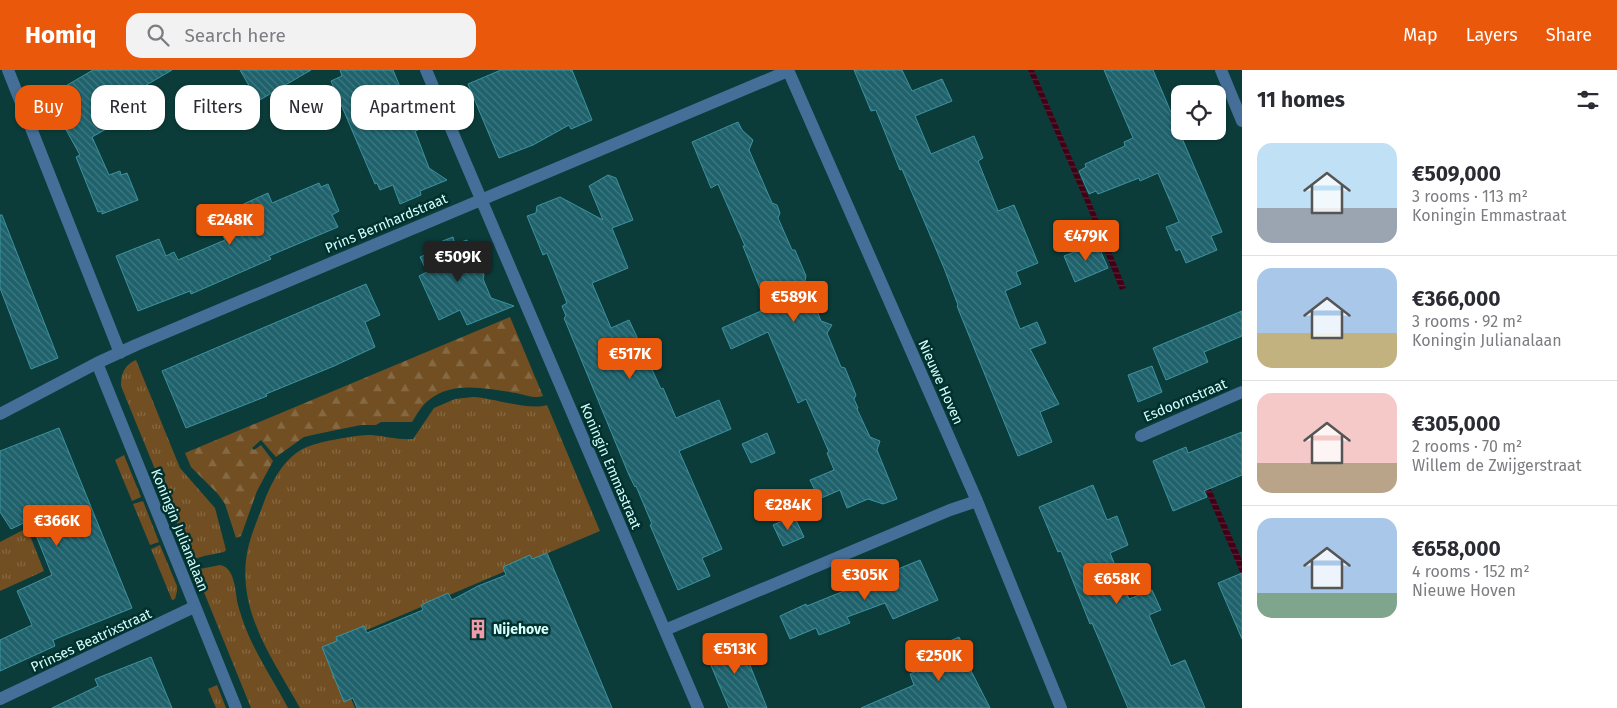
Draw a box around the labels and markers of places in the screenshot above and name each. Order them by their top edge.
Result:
pin: €248K [195,204,265,246]
pin: €479K [1051,220,1121,262]
pin: €509K [423,240,493,283]
pin: €589K [759,280,829,323]
pin: €517K [595,338,665,380]
pin: €284K [753,488,823,531]
pin: €366K [22,504,92,547]
pin: €305K [830,558,900,601]
pin: €658K [1082,562,1152,605]
building icon: Nijehove [467,618,489,640]
place label: Nijehove [493,621,549,638]
pin: €513K [700,632,770,675]
pin: €250K [904,640,974,682]

